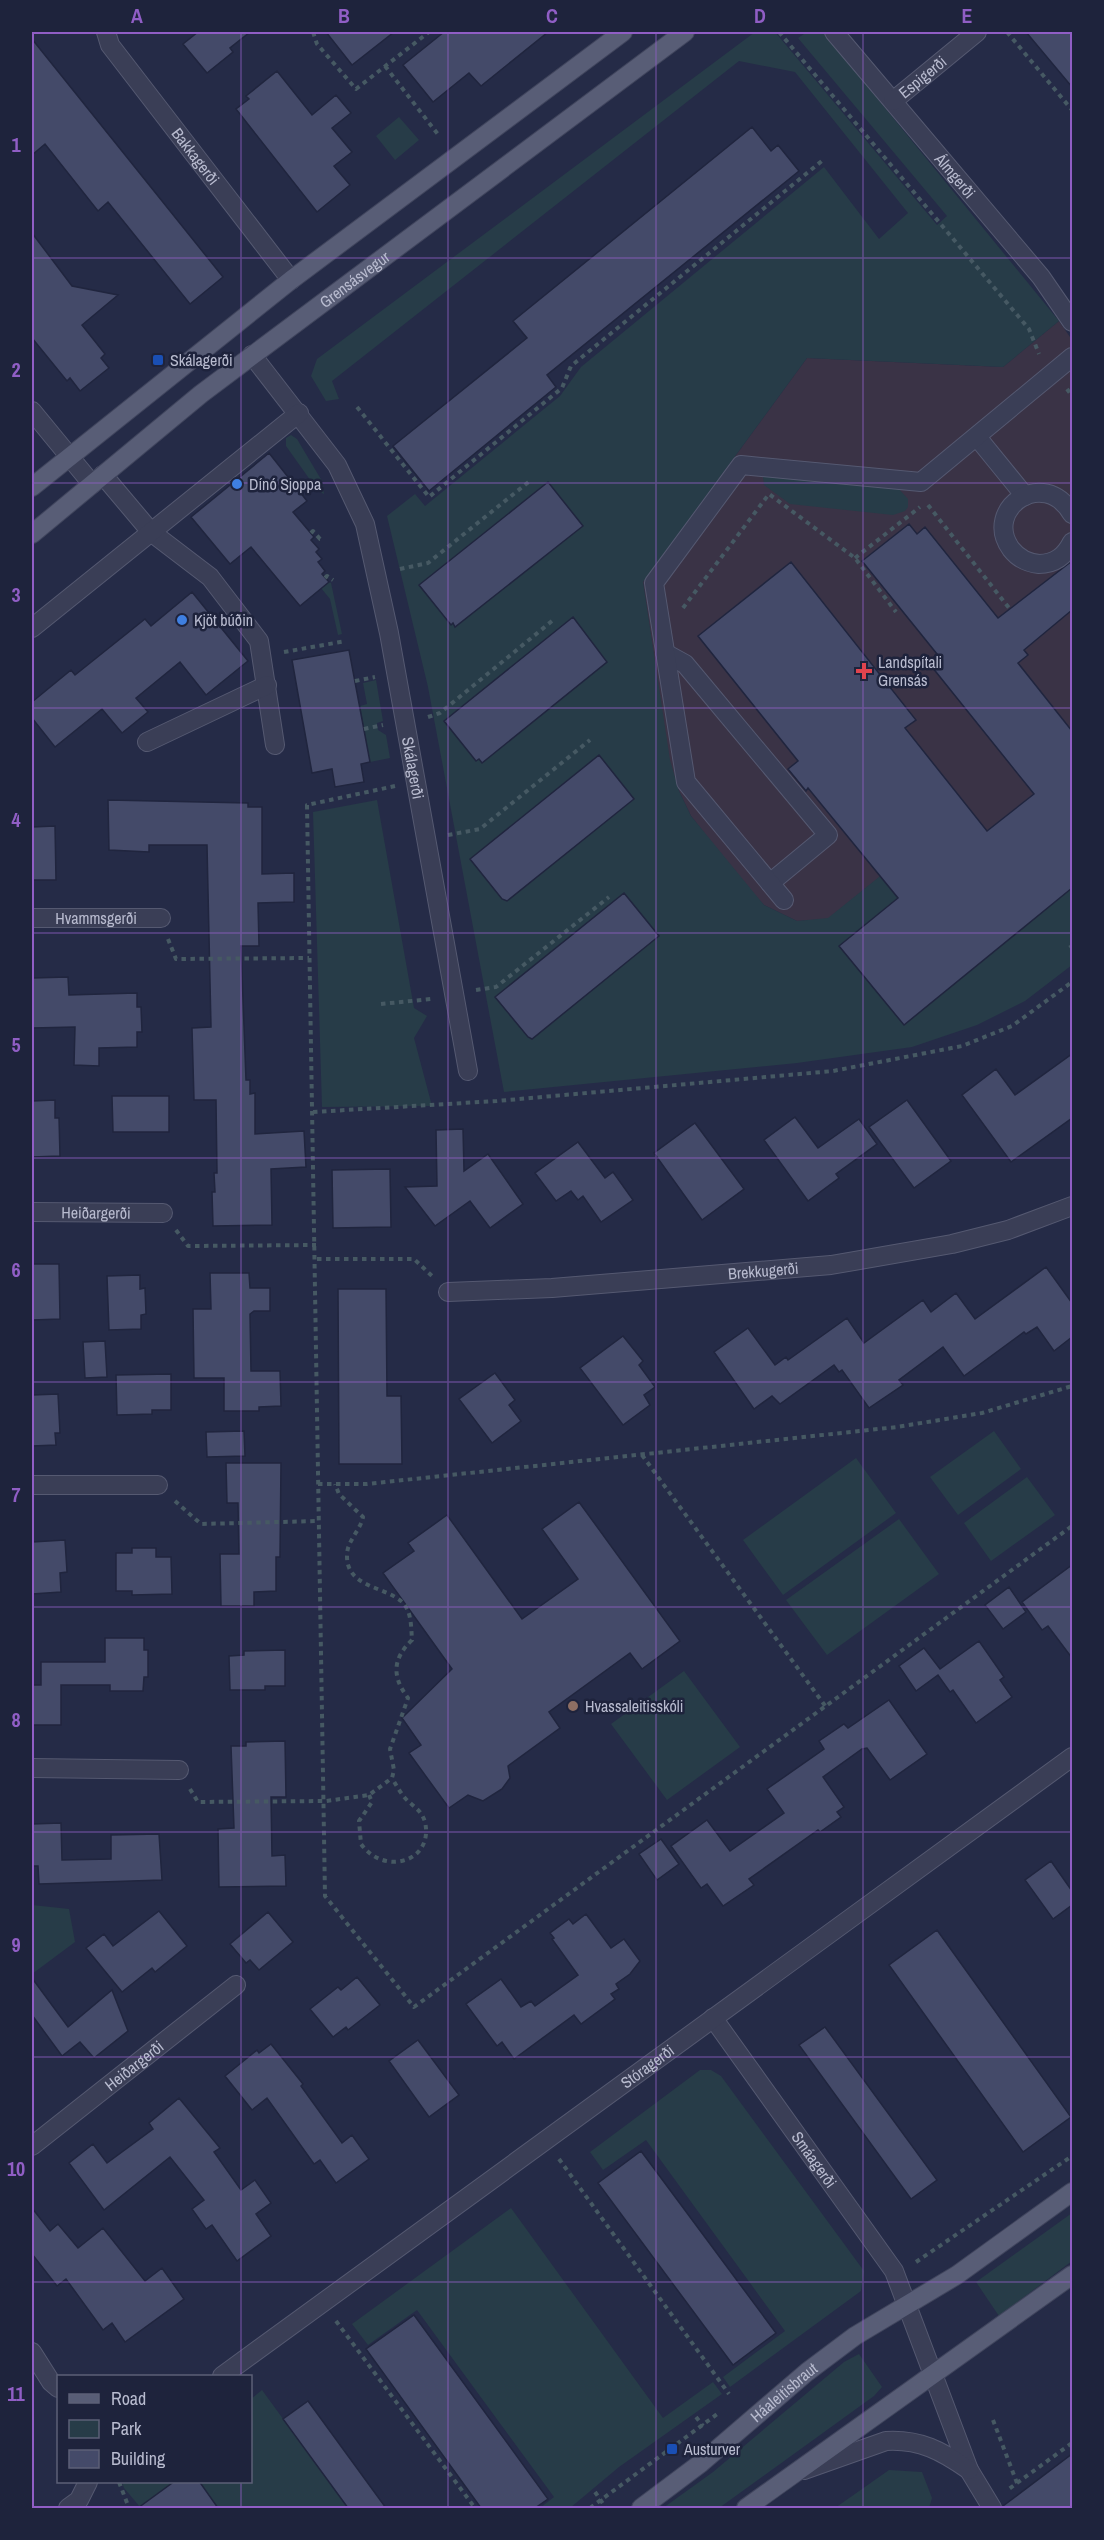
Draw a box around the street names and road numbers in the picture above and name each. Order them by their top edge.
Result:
street label: Espigerði [894,51,951,103]
street label: Bakkagerði [167,123,225,189]
street label: Álmgerði [929,148,981,203]
street label: Grensásvegur [315,245,394,313]
street label: Skálagerði [397,735,430,801]
street label: Hvammsgerði [55,907,137,929]
street label: Heiðargerði [61,1201,131,1224]
street label: Brekkugerði [727,1257,799,1284]
street label: Heiðargerði [100,2035,168,2096]
street label: Stóragerði [616,2039,678,2093]
street label: Smáagerði [787,2127,842,2192]
street label: Háaleitisbraut [746,2357,822,2427]

